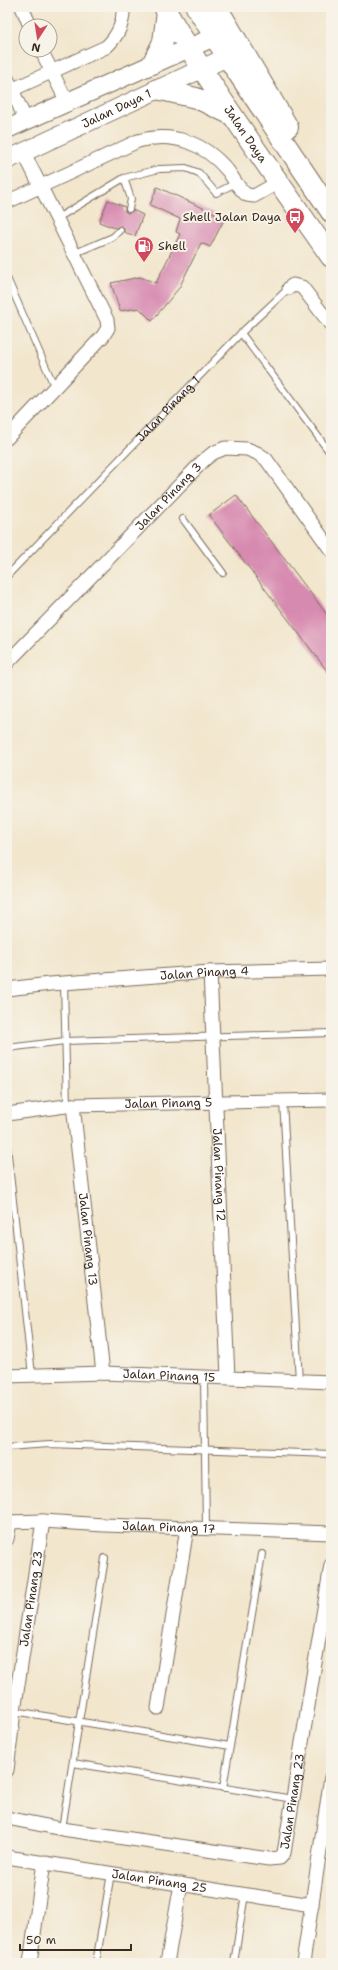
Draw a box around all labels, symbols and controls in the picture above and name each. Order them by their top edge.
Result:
north arrow [18,18,58,58]
text: N [30,39,42,56]
street label: Jalan Daya 1 [79,85,154,132]
street label: Jalan Daya [220,102,271,166]
bus stop icon: Shell Jalan Daya [284,206,306,234]
place label: Shell Jalan Daya [183,209,282,225]
fuel station icon: Shell [133,235,155,263]
place label: Shell [158,238,186,254]
street label: Jalan Pinang 1 [132,372,203,445]
street label: Jalan Pinang 3 [132,459,205,534]
street label: Jalan Pinang 4 [159,963,249,984]
street label: Jalan Pinang 5 [124,1094,213,1112]
street label: Jalan Pinang 12 [209,1128,229,1222]
street label: Jalan Pinang 13 [75,1192,101,1286]
street label: Jalan Pinang 15 [122,1366,216,1385]
street label: Jalan Pinang 17 [122,1518,216,1537]
street label: Jalan Pinang 23 [16,1550,46,1648]
street label: Jalan Pinang 23 [277,1752,308,1850]
street label: Jalan Pinang 25 [110,1866,208,1896]
scale bar [20,1926,131,1952]
text: 50 m [26,1932,56,1948]

